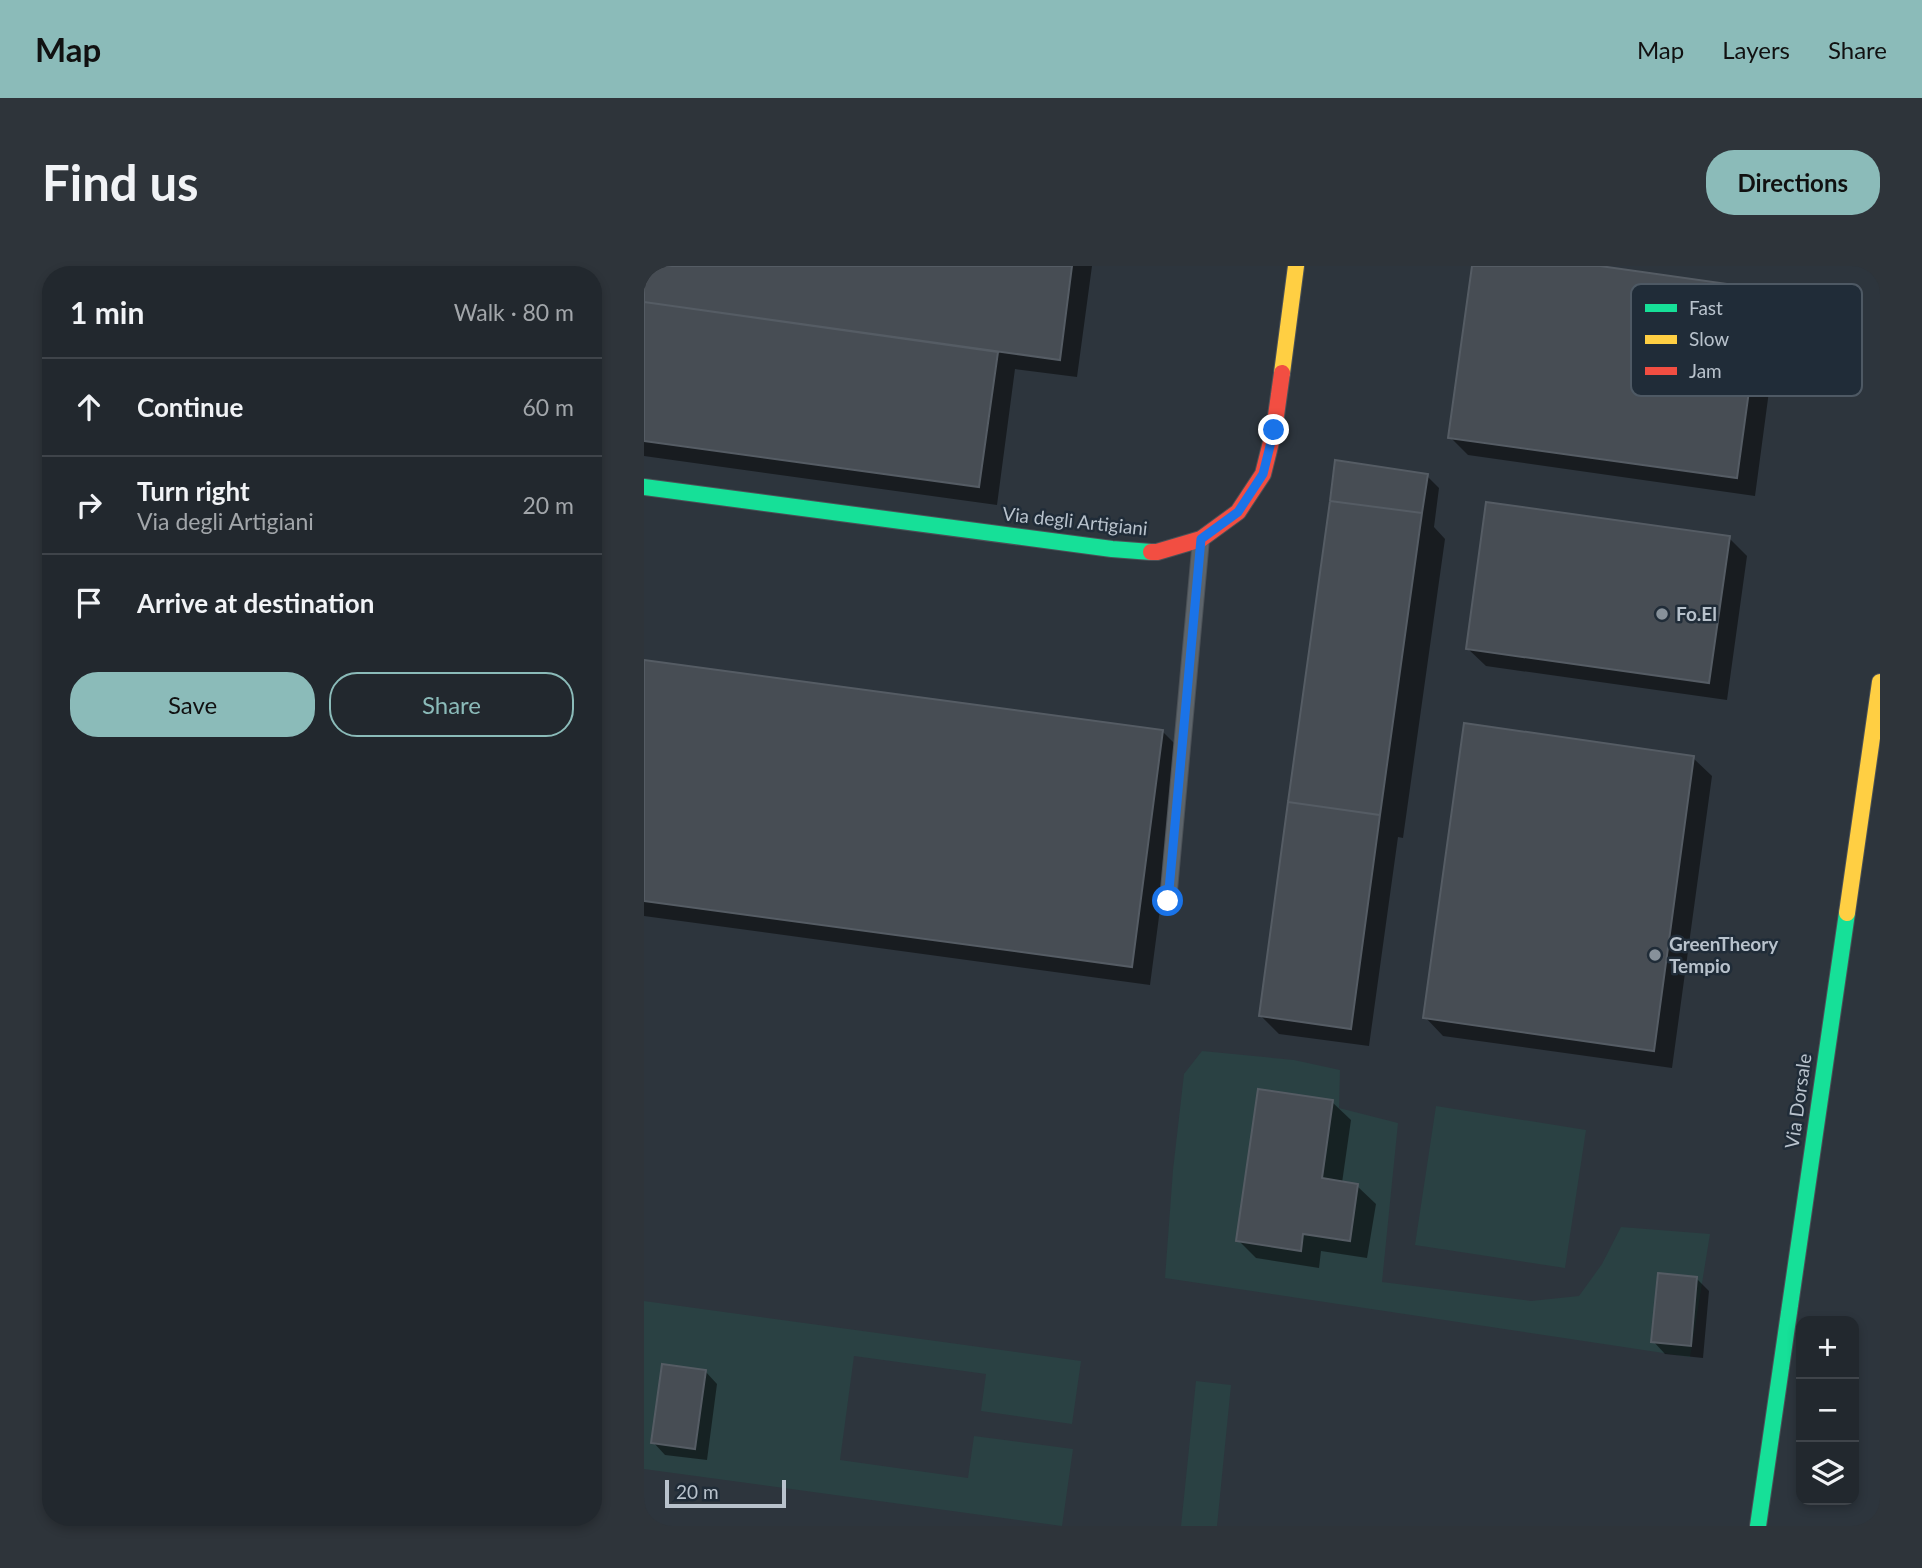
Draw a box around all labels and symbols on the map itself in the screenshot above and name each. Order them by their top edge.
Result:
legend [1631,284,1862,396]
text: Fast [1689,296,1723,319]
text: Slow [1689,327,1729,350]
text: Jam [1689,359,1722,382]
route end [1258,414,1289,445]
street label: Via degli Artigiani [1001,501,1149,540]
place label: Fo.El [1676,602,1717,625]
marker: Fo.El [1654,606,1670,622]
route start [1152,885,1183,916]
place label: GreenTheory Tempio [1669,932,1779,977]
marker: GreenTheory Tempio [1647,947,1663,963]
street label: Via Dorsale [1779,1052,1816,1150]
scale bar [665,1477,786,1509]

